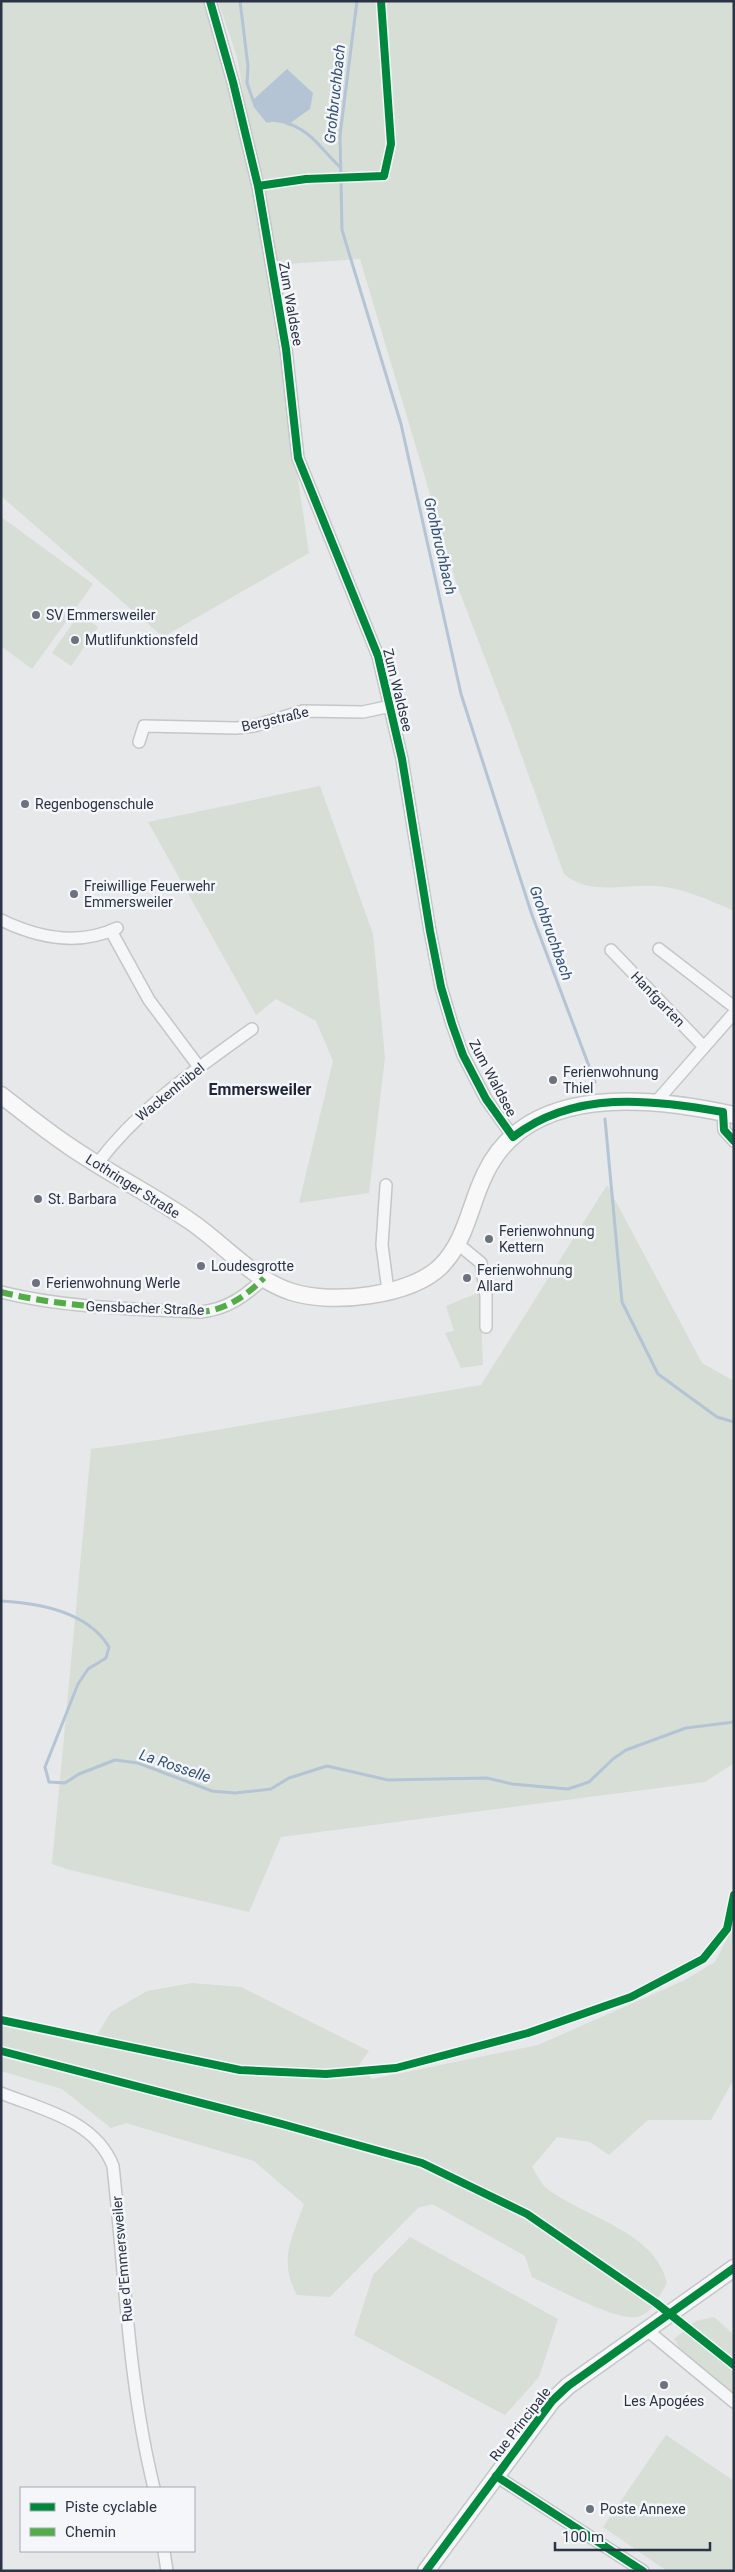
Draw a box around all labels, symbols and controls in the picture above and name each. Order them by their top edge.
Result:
water label: Grohbruchbach [321,44,349,144]
street label: Zum Waldsee [276,261,306,347]
water label: Grohbruchbach [420,496,460,596]
place label: SV Emmersweiler [46,607,156,623]
marker: SV Emmersweiler [30,609,42,621]
place label: Mutlifunktionsfeld [85,632,198,648]
marker: Mutlifunktionsfeld [69,634,81,646]
street label: Zum Waldsee [380,647,416,733]
street label: Bergstraße [240,704,310,734]
place label: Regenbogenschule [35,796,154,812]
marker: Regenbogenschule [19,798,31,810]
place label: Freiwillige Feuerwehr Emmersweiler [84,878,216,910]
water label: Grohbruchbach [526,883,576,983]
marker: Freiwillige Feuerwehr Emmersweiler [68,888,80,900]
street label: Hanfgarten [628,968,688,1030]
street label: Zum Waldsee [466,1037,520,1119]
street label: Wackenhübel [133,1060,207,1124]
place label: Ferienwohnung Thiel [563,1064,659,1096]
marker: Ferienwohnung Thiel [547,1074,559,1086]
district label: Emmersweiler [209,1080,312,1099]
street label: Lothringer Straße [83,1151,183,1221]
place label: St. Barbara [48,1191,117,1207]
marker: St. Barbara [32,1193,44,1205]
place label: Ferienwohnung Kettern [499,1223,595,1255]
marker: Ferienwohnung Kettern [483,1233,495,1245]
place label: Loudesgrotte [211,1258,294,1274]
marker: Loudesgrotte [195,1260,207,1272]
place label: Ferienwohnung Allard [477,1262,573,1294]
marker: Ferienwohnung Allard [461,1272,473,1284]
place label: Ferienwohnung Werle [46,1275,180,1291]
marker: Ferienwohnung Werle [30,1277,42,1289]
street label: Gensbacher Straße [85,1298,205,1318]
water label: La Rosselle [137,1745,213,1787]
street label: Rue d'Emmersweiler [108,2195,135,2323]
marker: Les Apogées [658,2379,670,2391]
street label: Rue Principale [486,2384,554,2464]
place label: Les Apogées [624,2393,704,2409]
legend [20,2487,195,2552]
text: Piste cyclable [65,2498,157,2516]
place label: Poste Annexe [600,2501,686,2517]
marker: Poste Annexe [584,2503,596,2515]
scale bar [555,2520,710,2552]
text: Chemin [65,2523,116,2541]
text: 100 m [562,2528,604,2546]

